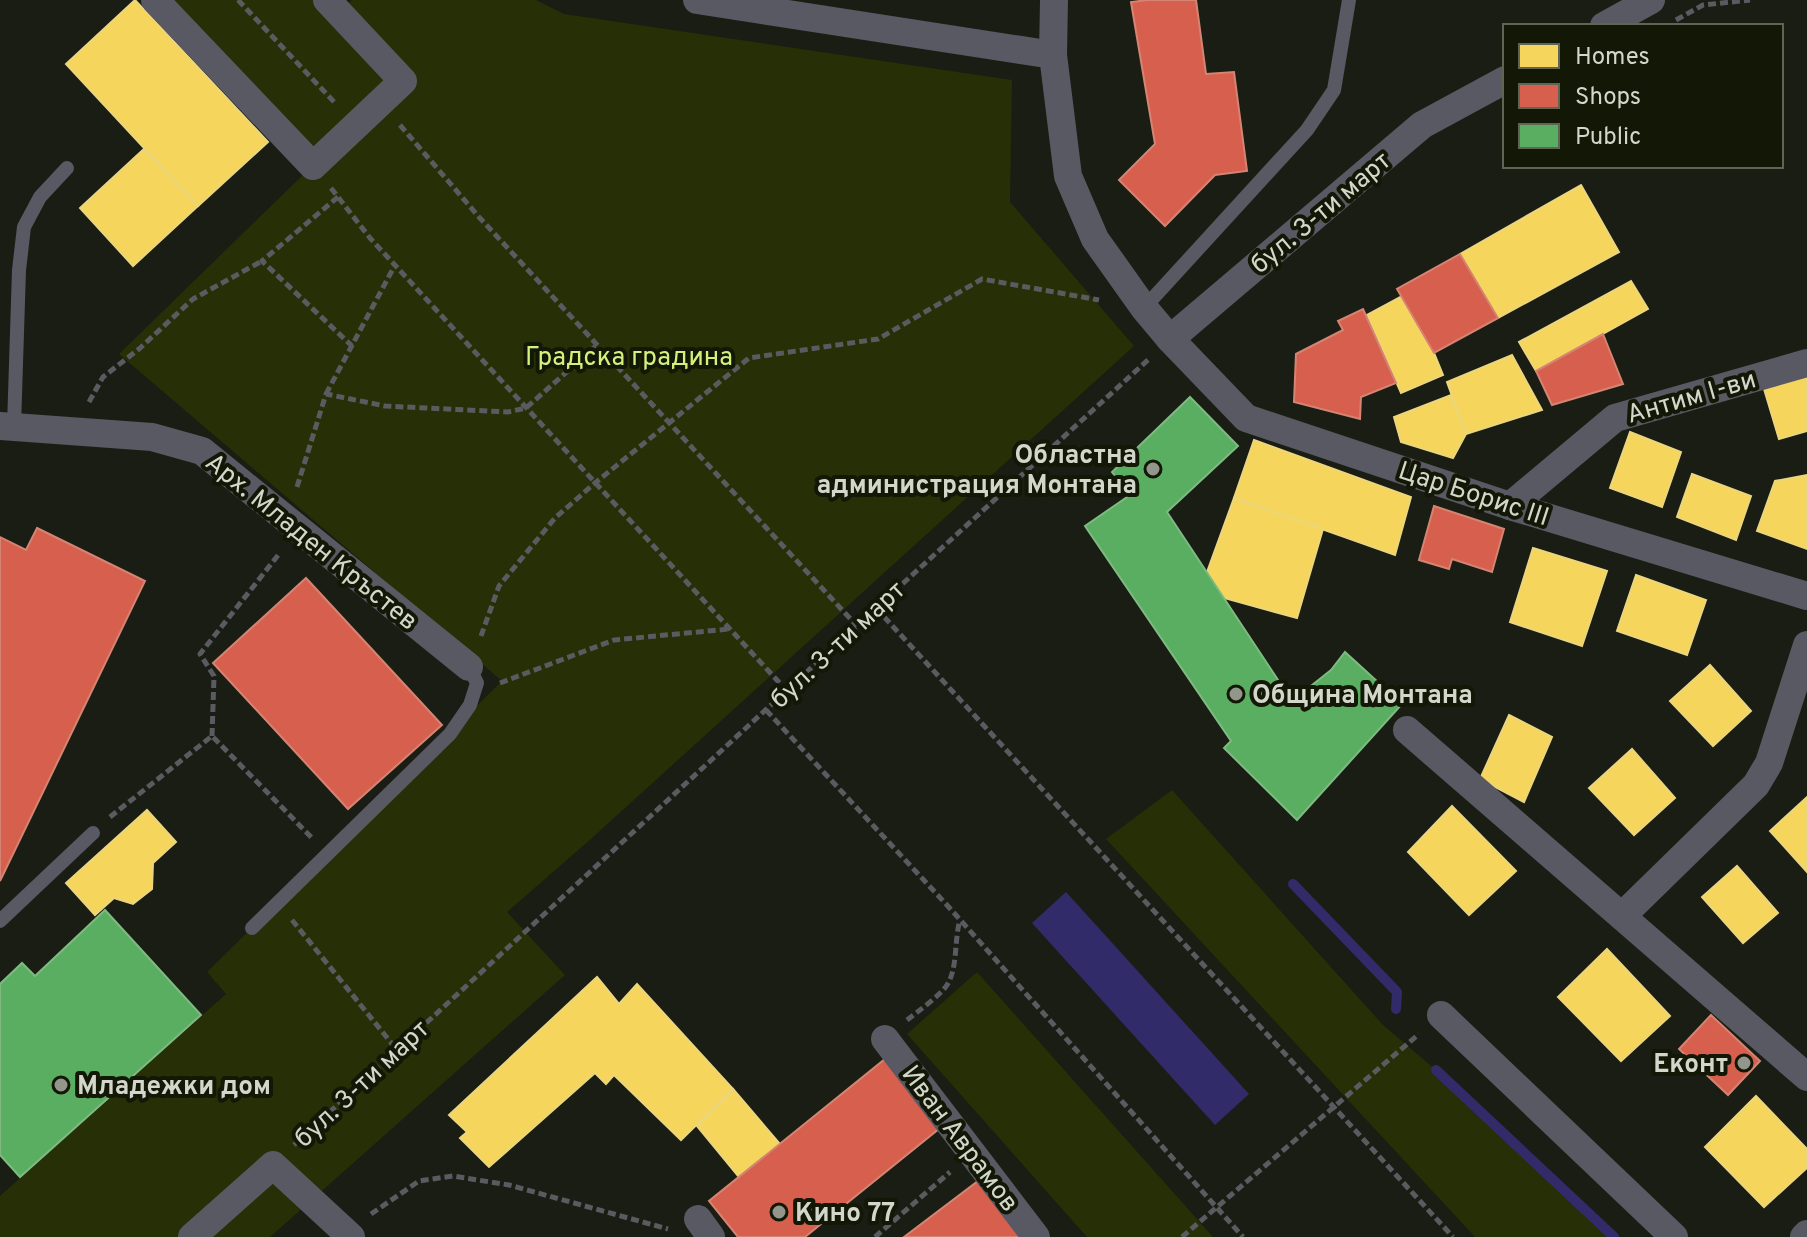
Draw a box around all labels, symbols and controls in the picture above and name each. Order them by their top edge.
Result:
legend [1503,24,1783,168]
text: Homes [1575,43,1650,73]
text: Shops [1575,83,1641,113]
text: Public [1575,123,1641,153]
street label: бул. 3-ти март [1245,146,1398,282]
park label: Градска градина [525,342,733,375]
street label: Антим I-ви [1623,364,1760,433]
place label: Областна администрация Монтана [817,440,1137,503]
street label: Арх. Младен Кръстев [197,447,423,639]
street label: Цар Борис III [1394,455,1553,535]
marker: Областна администрация Монтана [1144,460,1162,478]
street label: бул. 3-ти март [764,575,913,717]
place label: Община Монтана [1252,680,1473,713]
marker: Община Монтана [1227,685,1245,703]
street label: бул. 3-ти март [288,1014,437,1156]
place label: Еконт [1653,1049,1728,1082]
marker: Еконт [1735,1054,1753,1072]
street label: Иван Аврамов [893,1060,1025,1219]
place label: Младежки дом [77,1071,271,1104]
marker: Младежки дом [52,1076,70,1094]
place label: Кино 77 [795,1198,895,1231]
marker: Кино 77 [770,1203,788,1221]

